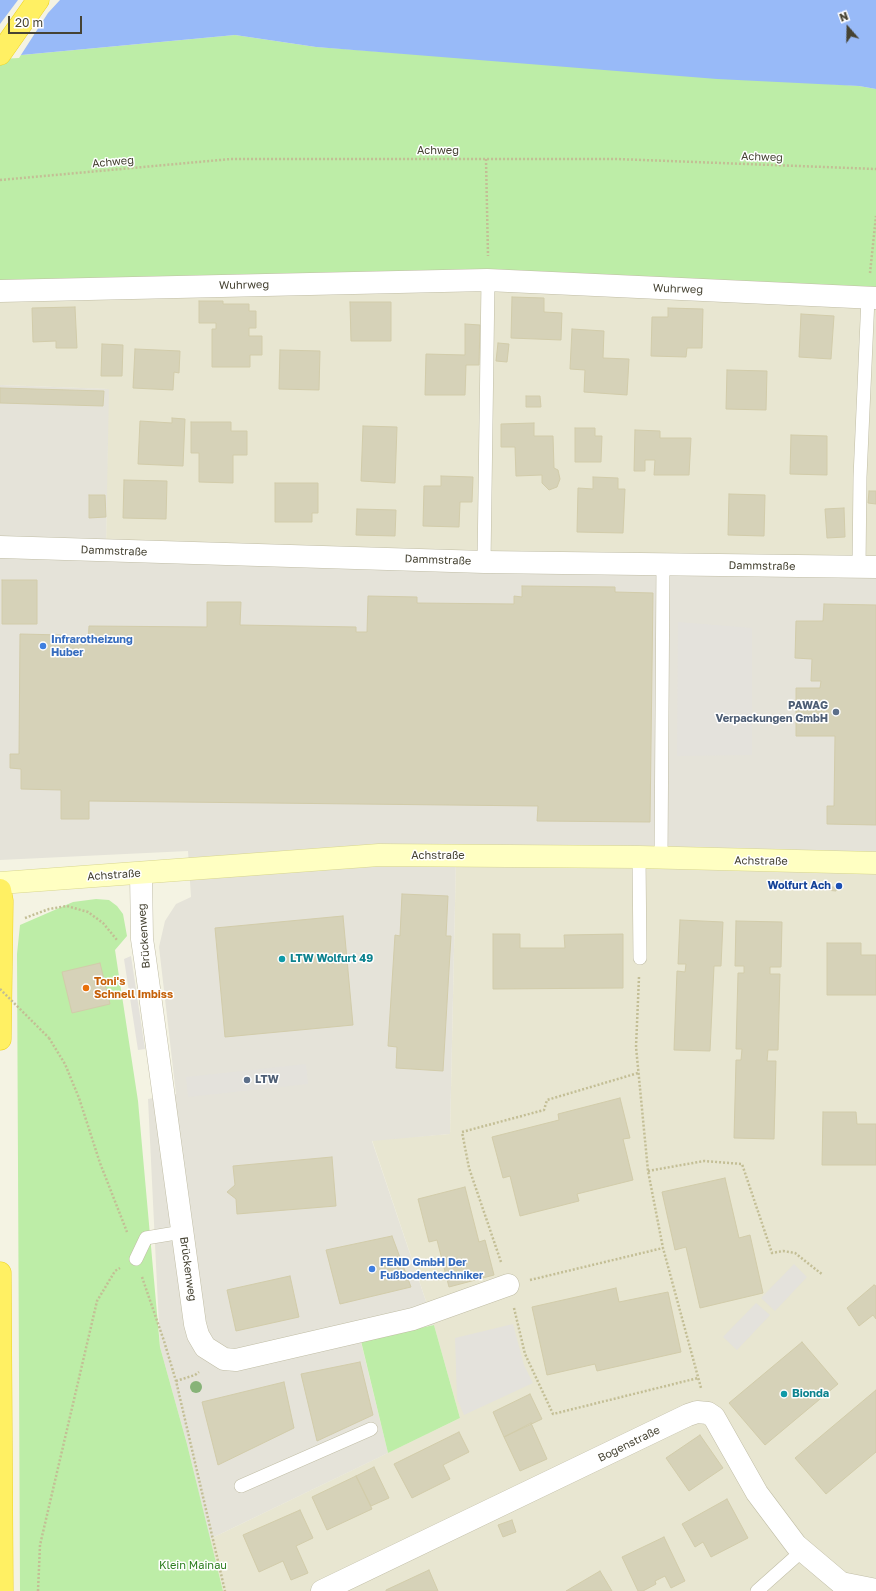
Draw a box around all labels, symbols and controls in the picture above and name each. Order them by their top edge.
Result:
scale bar [10,8,84,34]
north arrow [828,8,868,48]
text: N [838,9,850,24]
text: 20 m [15,15,43,30]
street label: Achweg [417,144,459,158]
street label: Achweg [741,150,783,164]
street label: Achweg [92,154,134,170]
street label: Wuhrweg [219,278,269,292]
street label: Wuhrweg [653,282,703,296]
street label: Dammstraße [80,543,148,559]
street label: Dammstraße [404,552,472,568]
street label: Dammstraße [729,559,795,573]
place label: Infrarotheizung Huber [51,633,133,659]
marker: Infrarotheizung Huber [38,641,48,651]
place label: PAWAG Verpackungen GmbH [716,699,828,725]
marker: PAWAG Verpackungen GmbH [831,707,841,717]
street label: Achstraße [411,849,465,863]
street label: Achstraße [734,854,788,868]
street label: Achstraße [87,867,141,883]
place label: Wolfurt Ach [768,879,831,893]
marker: Wolfurt Ach [834,881,844,891]
street label: Brückenweg [135,903,153,969]
place label: LTW Wolfurt 49 [290,952,373,966]
marker: LTW Wolfurt 49 [277,954,287,964]
place label: Toni's Schnell Imbiss [94,975,173,1001]
marker: Toni's Schnell Imbiss [81,983,91,993]
place label: LTW [255,1073,279,1087]
marker: LTW [242,1075,252,1085]
street label: Brückenweg [177,1236,199,1302]
place label: FEND GmbH Der Fußbodentechniker [380,1256,483,1282]
marker: FEND GmbH Der Fußbodentechniker [367,1264,377,1274]
place label: Bionda [792,1387,829,1401]
marker: Bionda [779,1389,789,1399]
street label: Bogenstraße [596,1423,662,1465]
park label: Klein Mainau [159,1559,227,1573]

